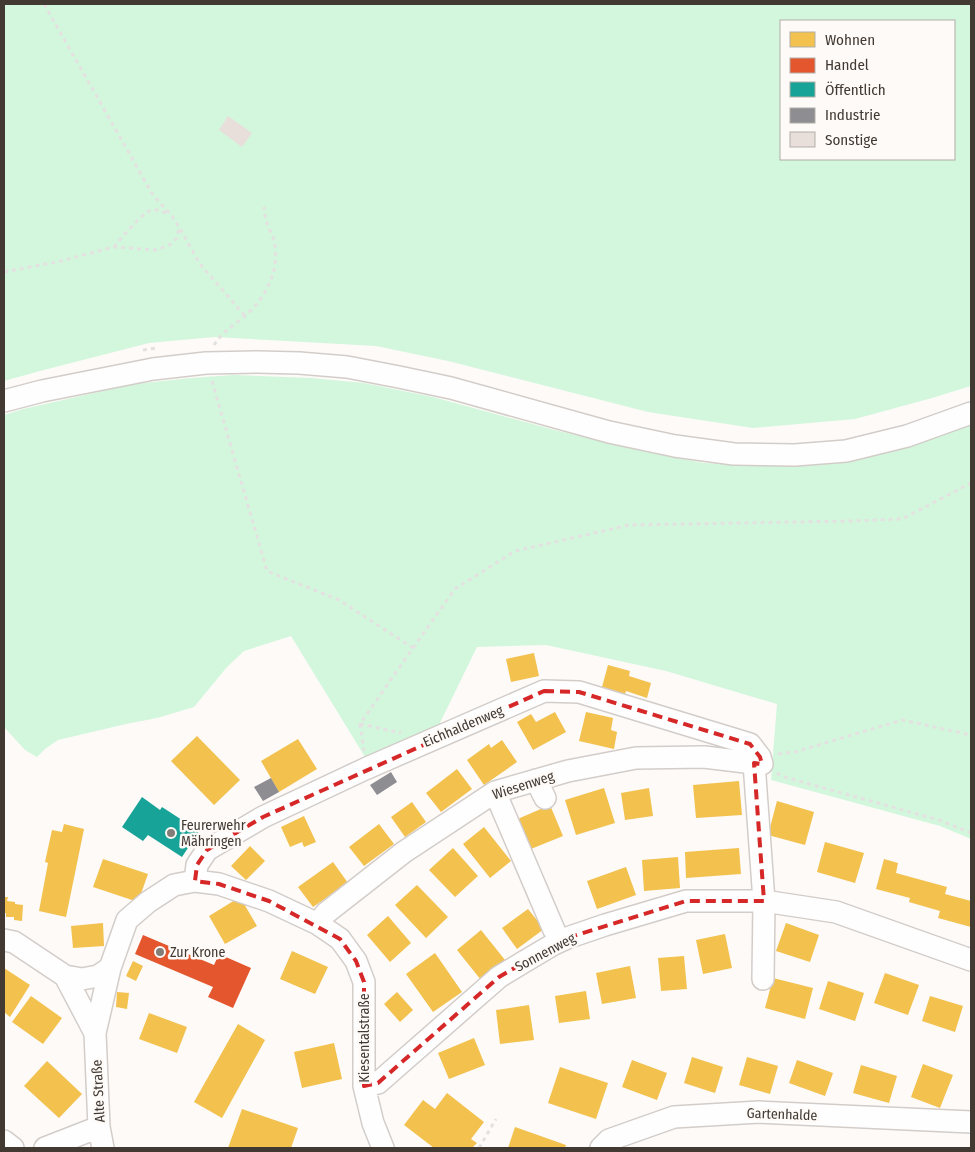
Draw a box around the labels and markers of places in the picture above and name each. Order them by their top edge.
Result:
place label: Feurerwehr Mähringen [181,817,246,850]
marker: Feurerwehr Mähringen [165,827,177,839]
place label: Zur Krone [170,944,225,961]
marker: Zur Krone [154,946,166,958]

